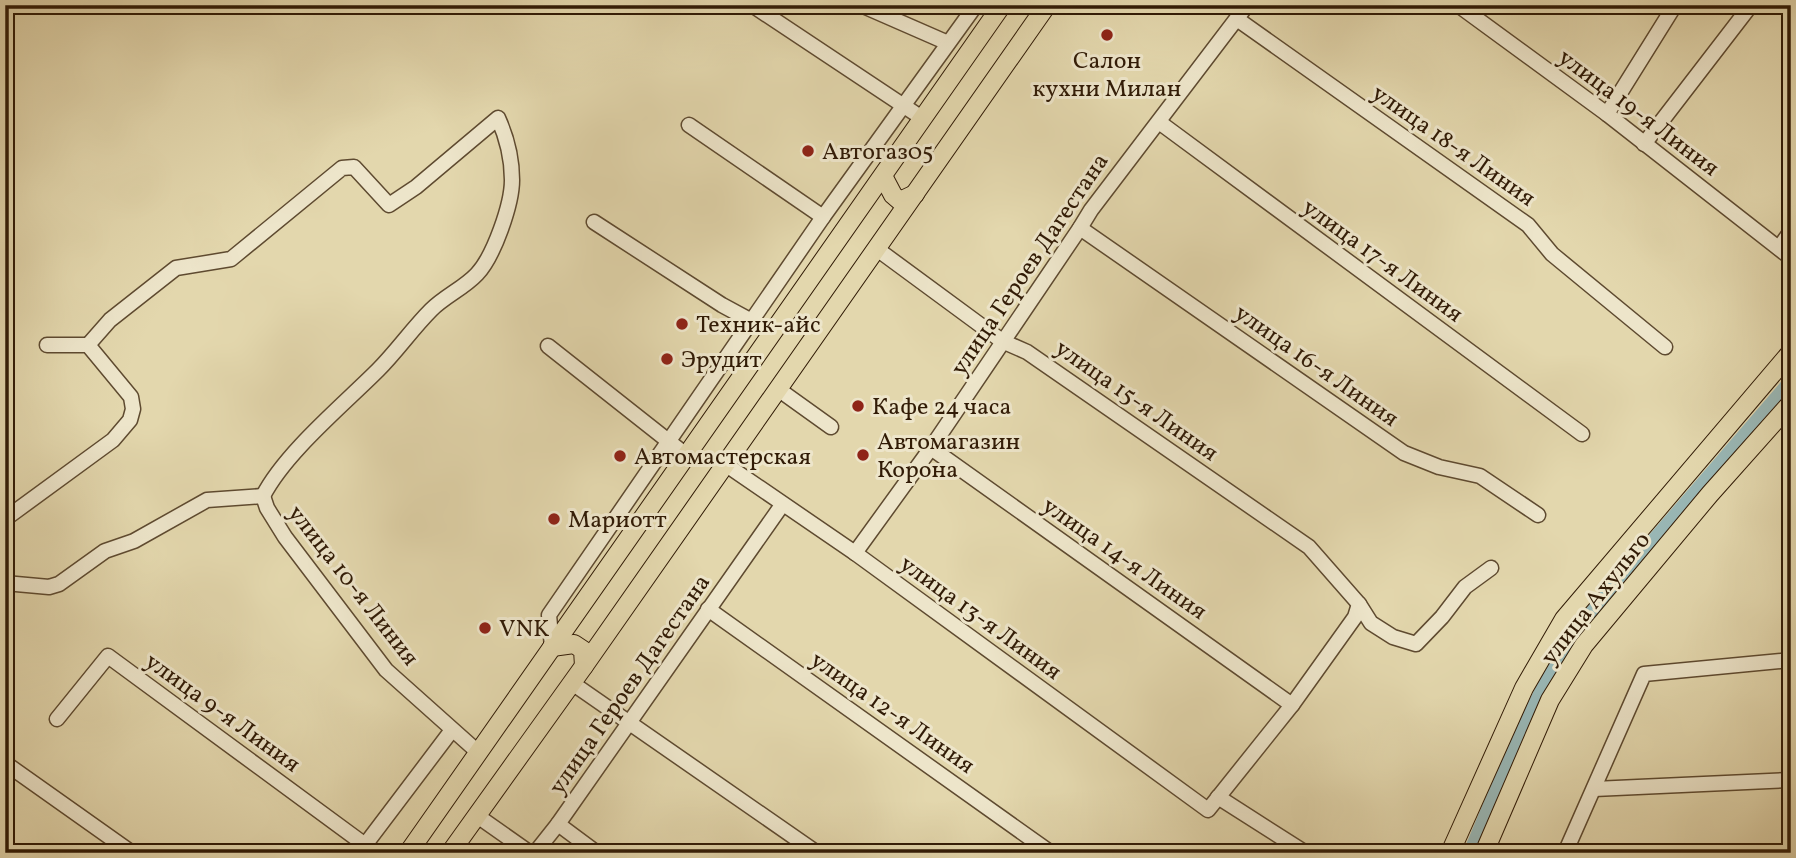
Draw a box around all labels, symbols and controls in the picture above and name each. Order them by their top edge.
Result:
marker: Салон кухни Милан [1099,27,1115,43]
street label: улица 19-я Линия [1550,42,1726,186]
place label: Салон кухни Милан [1033,45,1181,107]
street label: улица 18-я Линия [1364,77,1542,216]
place label: Автогаз05 [822,136,934,170]
marker: Автогаз05 [800,143,816,159]
street label: улица Героев Дагестана [943,147,1118,383]
street label: улица 17-я Линия [1294,192,1469,332]
street label: улица 16-я Линия [1227,297,1405,436]
place label: Техник-айс [696,309,821,343]
marker: Техник-айс [674,316,690,332]
street label: улица 15-я Линия [1047,333,1224,471]
place label: Эрудит [681,344,762,378]
marker: Эрудит [659,351,675,367]
place label: Кафе 24 часа [872,391,1012,425]
marker: Кафе 24 часа [850,398,866,414]
place label: Автомагазин Корона [877,426,1020,488]
place label: Автомастерская [634,441,811,475]
marker: Автомагазин Корона [855,447,871,463]
marker: Автомастерская [612,448,628,464]
street label: улица 14-я Линия [1035,490,1213,629]
street label: улица 10-я Линия [279,499,426,674]
place label: Мариотт [568,504,667,538]
marker: Мариотт [546,511,562,527]
street label: улица Ахульго [1534,525,1660,673]
street label: улица 13-я Линия [892,548,1068,689]
street label: улица Героев Дагестана [542,568,720,802]
place label: VNK [499,613,550,647]
marker: VNK [477,620,493,636]
street label: улица 12-я Линия [803,644,981,783]
street label: улица 9-я Линия [137,646,307,782]

